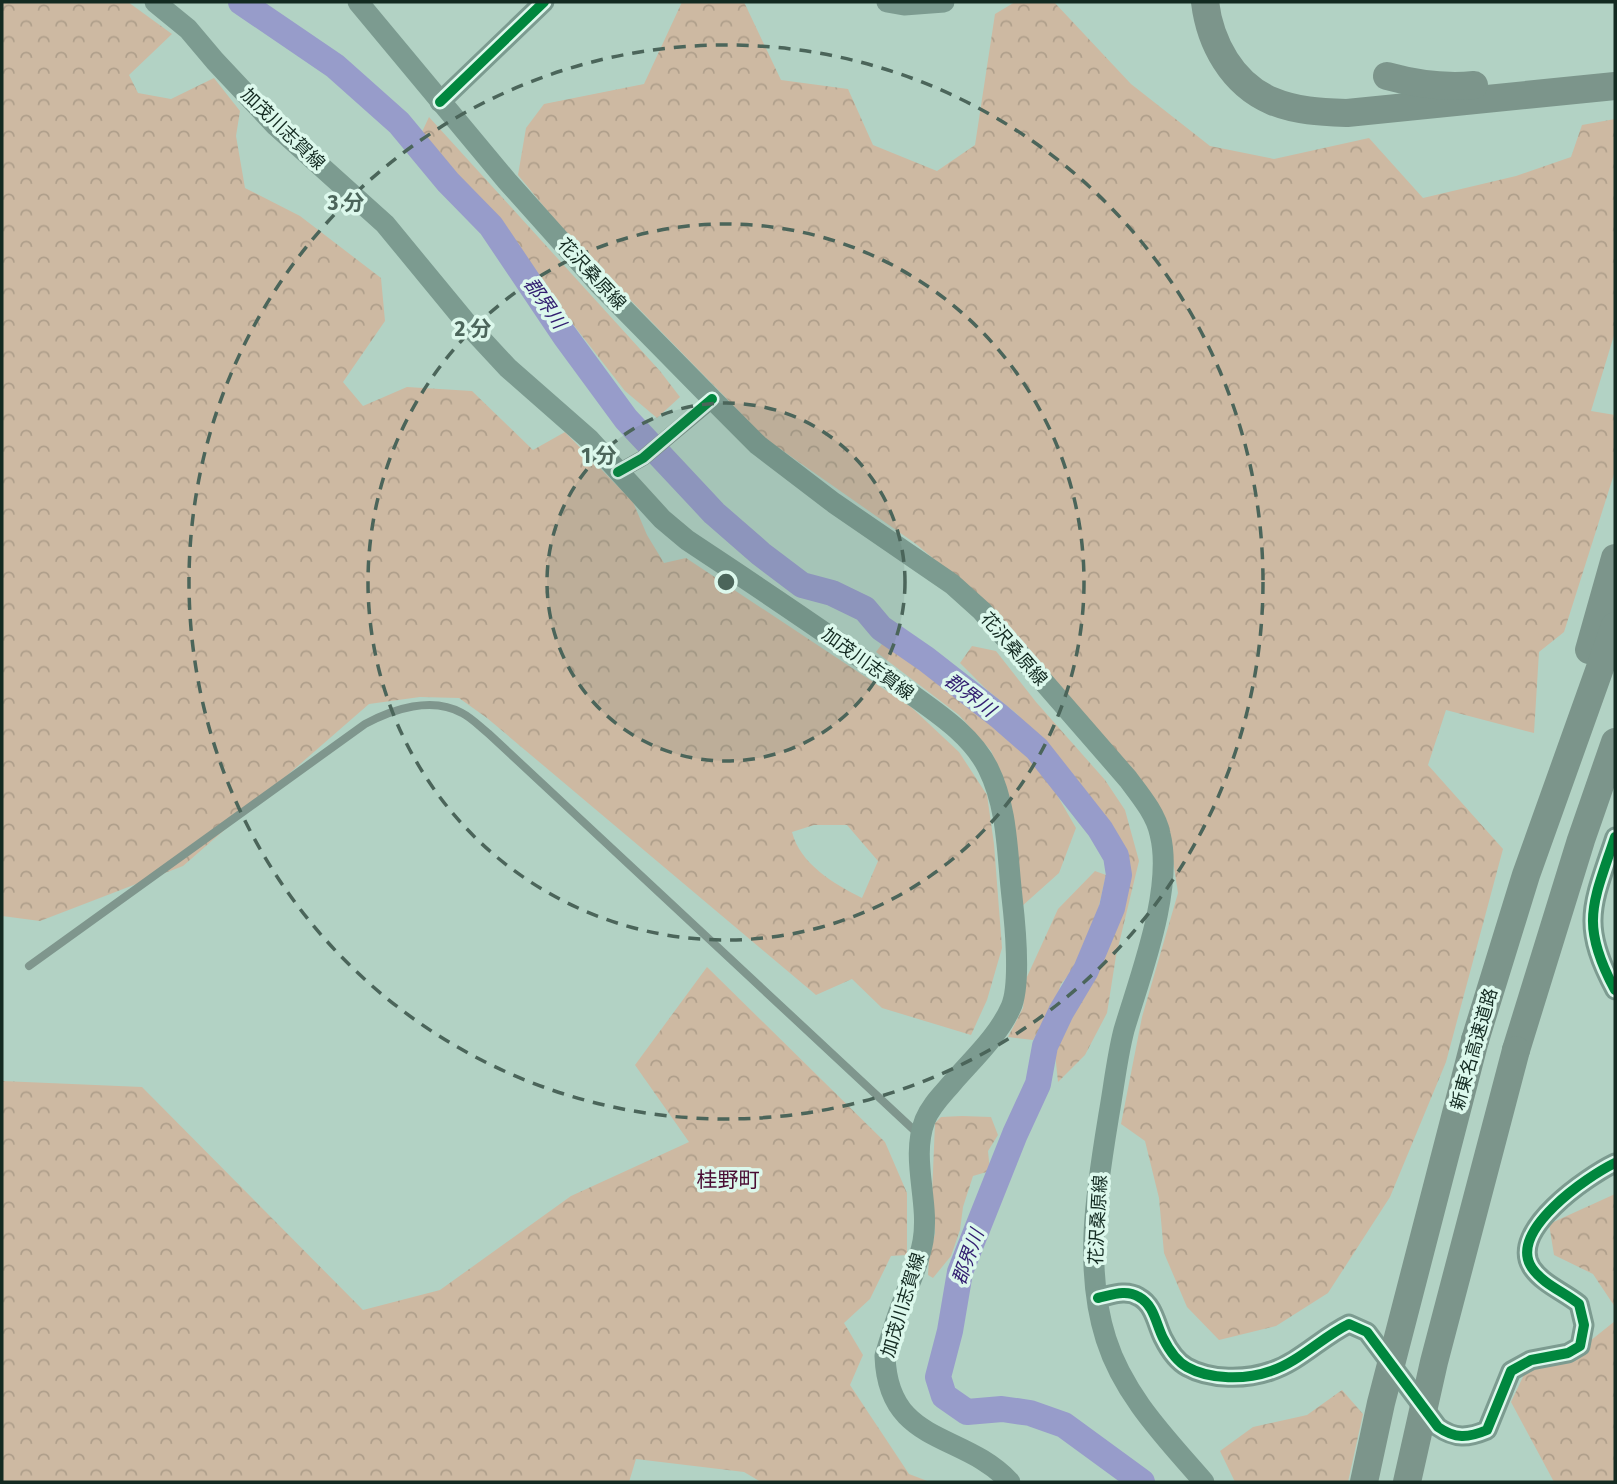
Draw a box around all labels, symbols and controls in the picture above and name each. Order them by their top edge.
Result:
street label: 加茂川志賀線 [237,84,329,174]
text: 3 分 [327,190,364,216]
street label: 花沢桑原線 [553,234,631,314]
water label: 郡界川 [519,273,572,335]
text: 2 分 [455,316,491,342]
text: 1 分 [581,443,617,469]
centre of rings [714,570,738,594]
street label: 花沢桑原線 [976,608,1052,690]
street label: 加茂川志賀線 [818,623,918,705]
water label: 郡界川 [940,669,1001,723]
street label: 新東名高速道路 [1446,985,1502,1113]
district label: 桂野町 [697,1167,760,1193]
street label: 花沢桑原線 [1085,1174,1111,1266]
water label: 郡界川 [947,1224,989,1288]
street label: 加茂川志賀線 [877,1250,929,1360]

